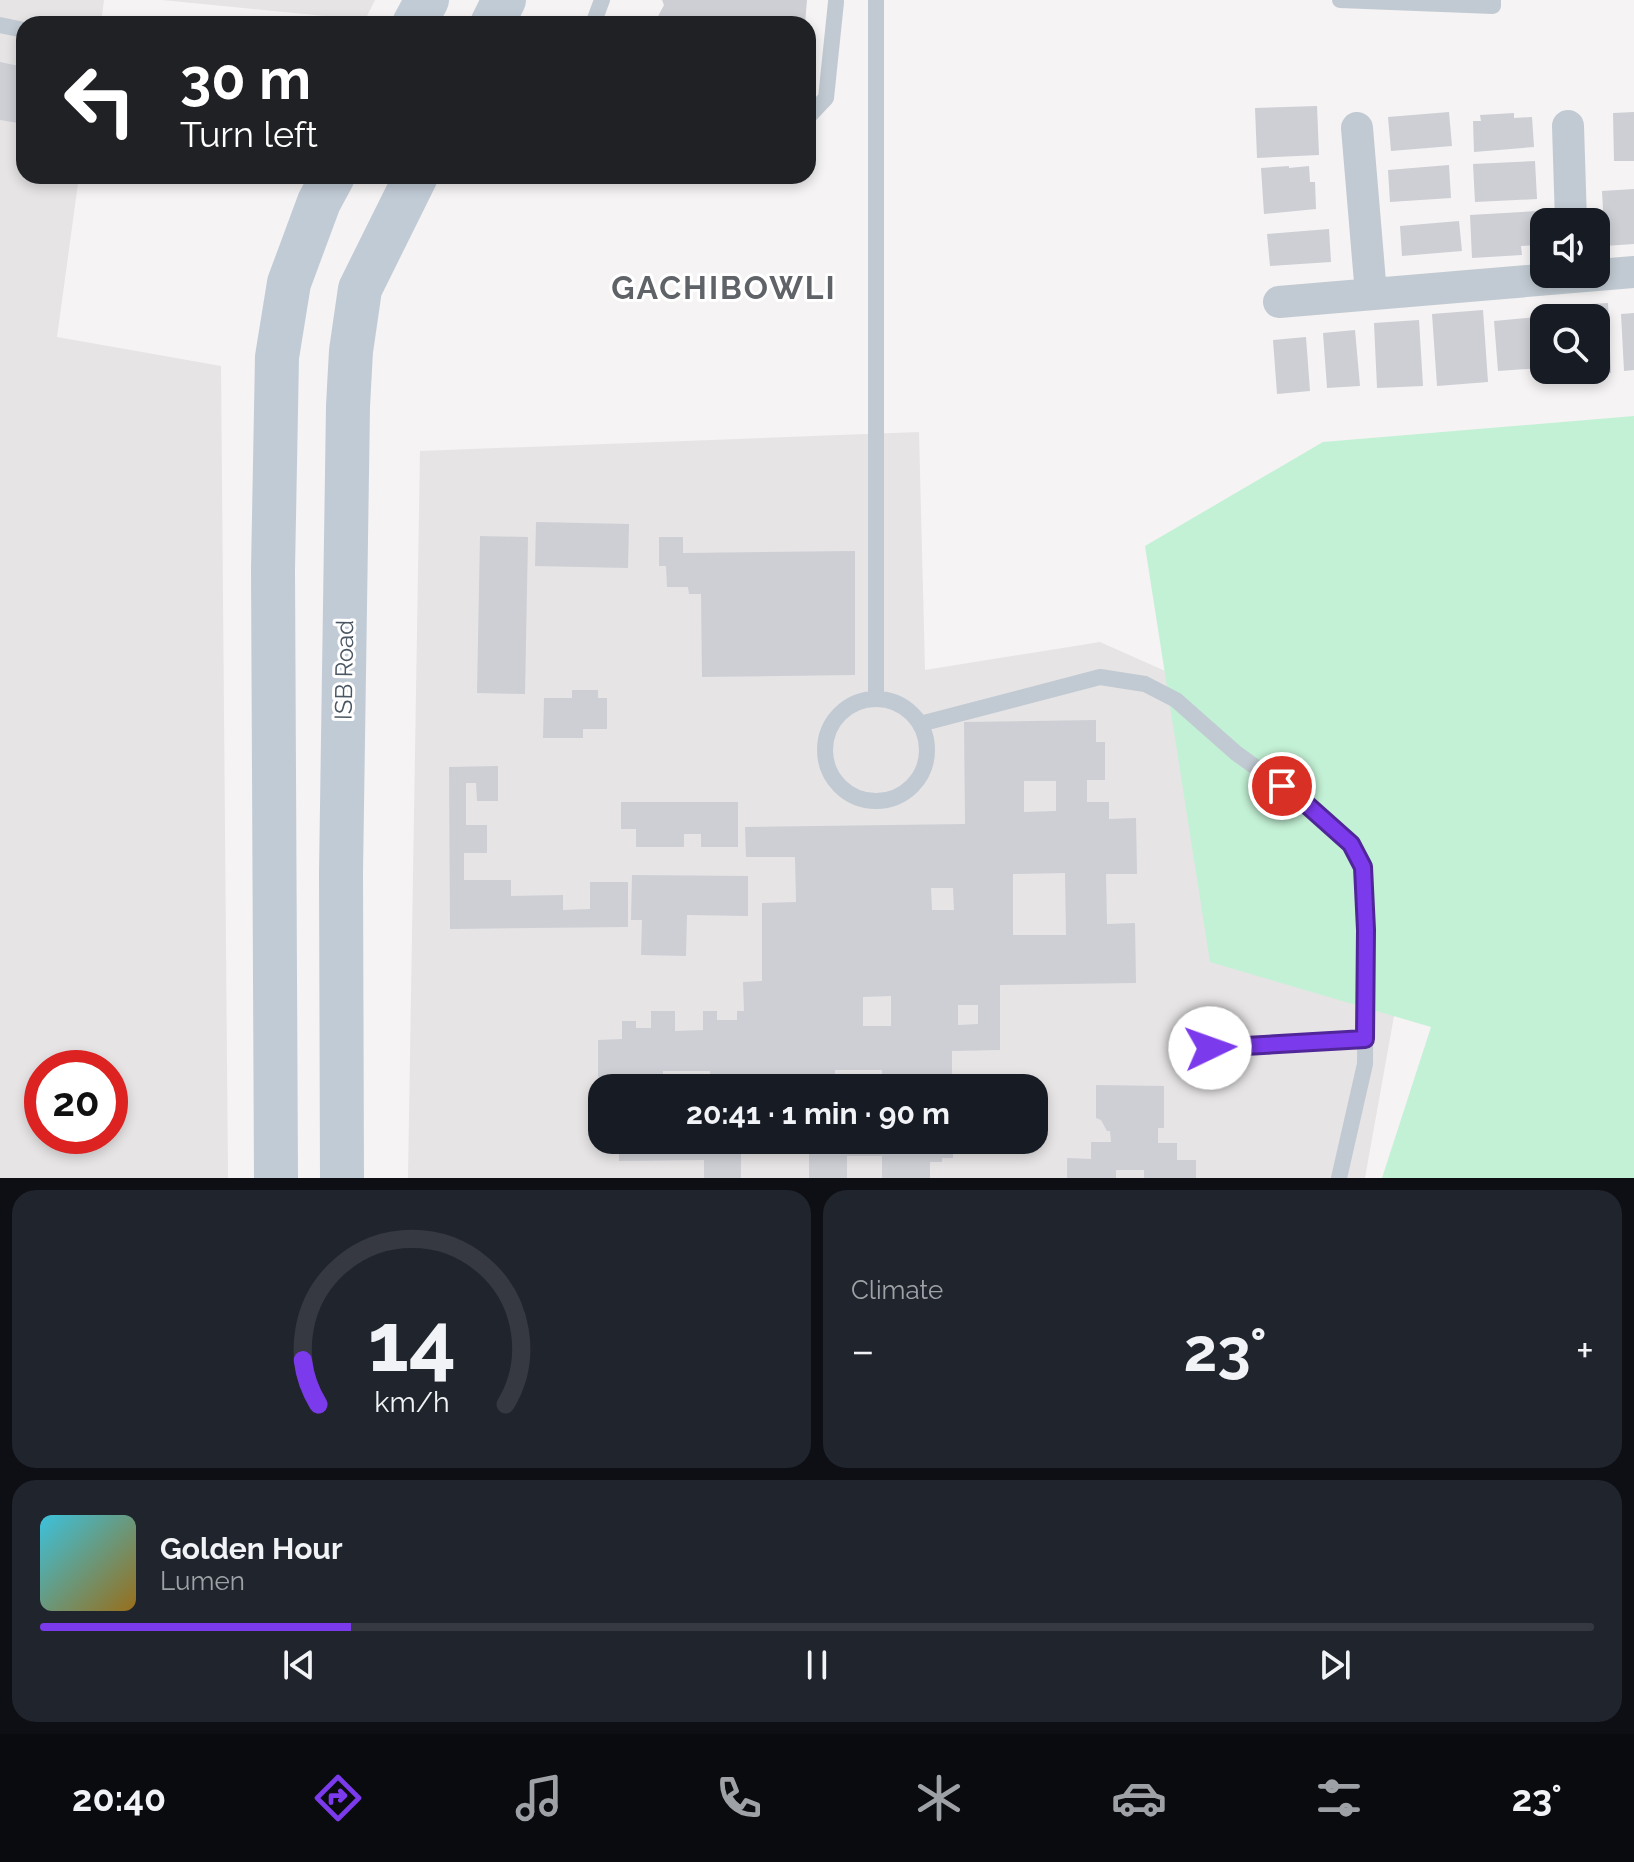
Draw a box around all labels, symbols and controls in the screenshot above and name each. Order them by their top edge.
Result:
text: 30 m [180,46,311,112]
icon: left [48,48,152,152]
text: Turn left [180,113,318,155]
map controls [1530,208,1610,384]
button: sound [1530,208,1610,288]
district label: GACHIBOWLI [611,269,837,306]
button: search [1530,304,1610,384]
street label: ISB Road [329,620,359,720]
pin [1248,752,1316,820]
icon: arrive [1260,764,1304,808]
position arrow [1168,1006,1252,1090]
speed limit sign: 20 [24,1050,128,1154]
text: 20:41 · 1 min · 90 m [686,1096,950,1131]
text: Climate [851,1275,943,1305]
text: 14 [367,1293,456,1390]
text: 23° [1183,1315,1267,1385]
text: − [851,1325,875,1376]
text: + [1576,1325,1594,1376]
text: km/h [374,1385,449,1419]
text: Golden Hour [160,1531,343,1566]
text: Lumen [160,1566,245,1596]
icon: previous [277,1643,321,1687]
icon: pause [795,1643,839,1687]
icon: next [1313,1643,1357,1687]
icon: directions [310,1770,366,1826]
icon: music [511,1770,567,1826]
icon: phone [711,1770,767,1826]
icon: climate [911,1770,967,1826]
icon: car [1111,1770,1167,1826]
icon: filters [1311,1770,1367,1826]
text: 20:40 [72,1777,166,1819]
text: 23° [1512,1777,1562,1819]

